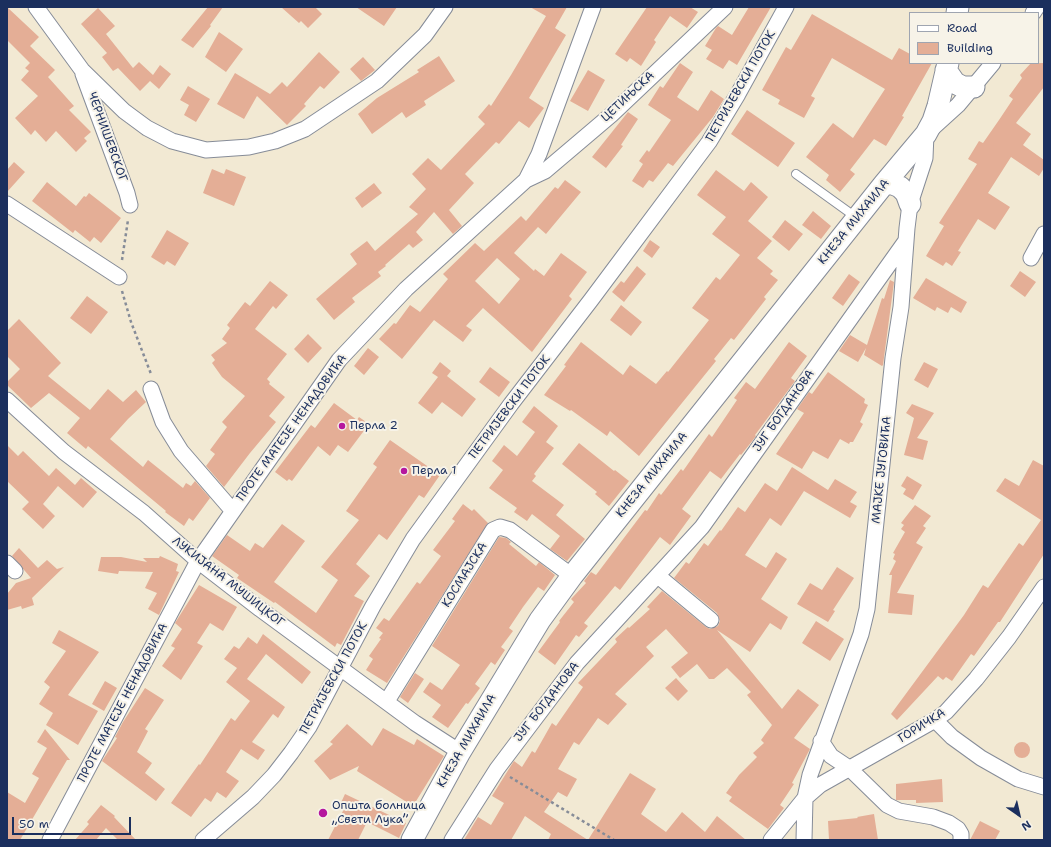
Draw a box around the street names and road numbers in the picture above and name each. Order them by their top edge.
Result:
street label: ПЕТРИЈЕВСКИ ПОТОК [703,28,779,144]
street label: ЦЕТИЊСКА [598,69,658,125]
street label: ЧЕРНИШЕВСКОГ [84,90,130,184]
street label: КНЕЗА МИХАИЛА [815,176,893,268]
street label: ПРОТЕ МАТЕЈЕ НЕНАДОВИЋА [234,352,350,504]
street label: ПЕТРИЈЕВСКИ ПОТОК [466,352,554,462]
street label: ЈУГ БОГДАНОВА [750,367,818,455]
street label: МАЈКЕ ЈУГОВИЋА [869,415,895,525]
street label: КНЕЗА МИХАИЛА [613,429,691,521]
street label: ЛУКИЈАНА МУШИЦКОГ [169,534,287,630]
street label: КОСМАЈСКА [439,540,491,610]
street label: ПЕТРИЈЕВСКИ ПОТОК [297,619,371,737]
street label: ПРОТЕ МАТЕЈЕ НЕНАДОВИЋА [75,621,171,785]
street label: ЈУГ БОГДАНОВА [511,659,583,745]
street label: КНЕЗА МИХАИЛА [434,692,500,790]
street label: ГОРИЧКА [896,706,948,746]

